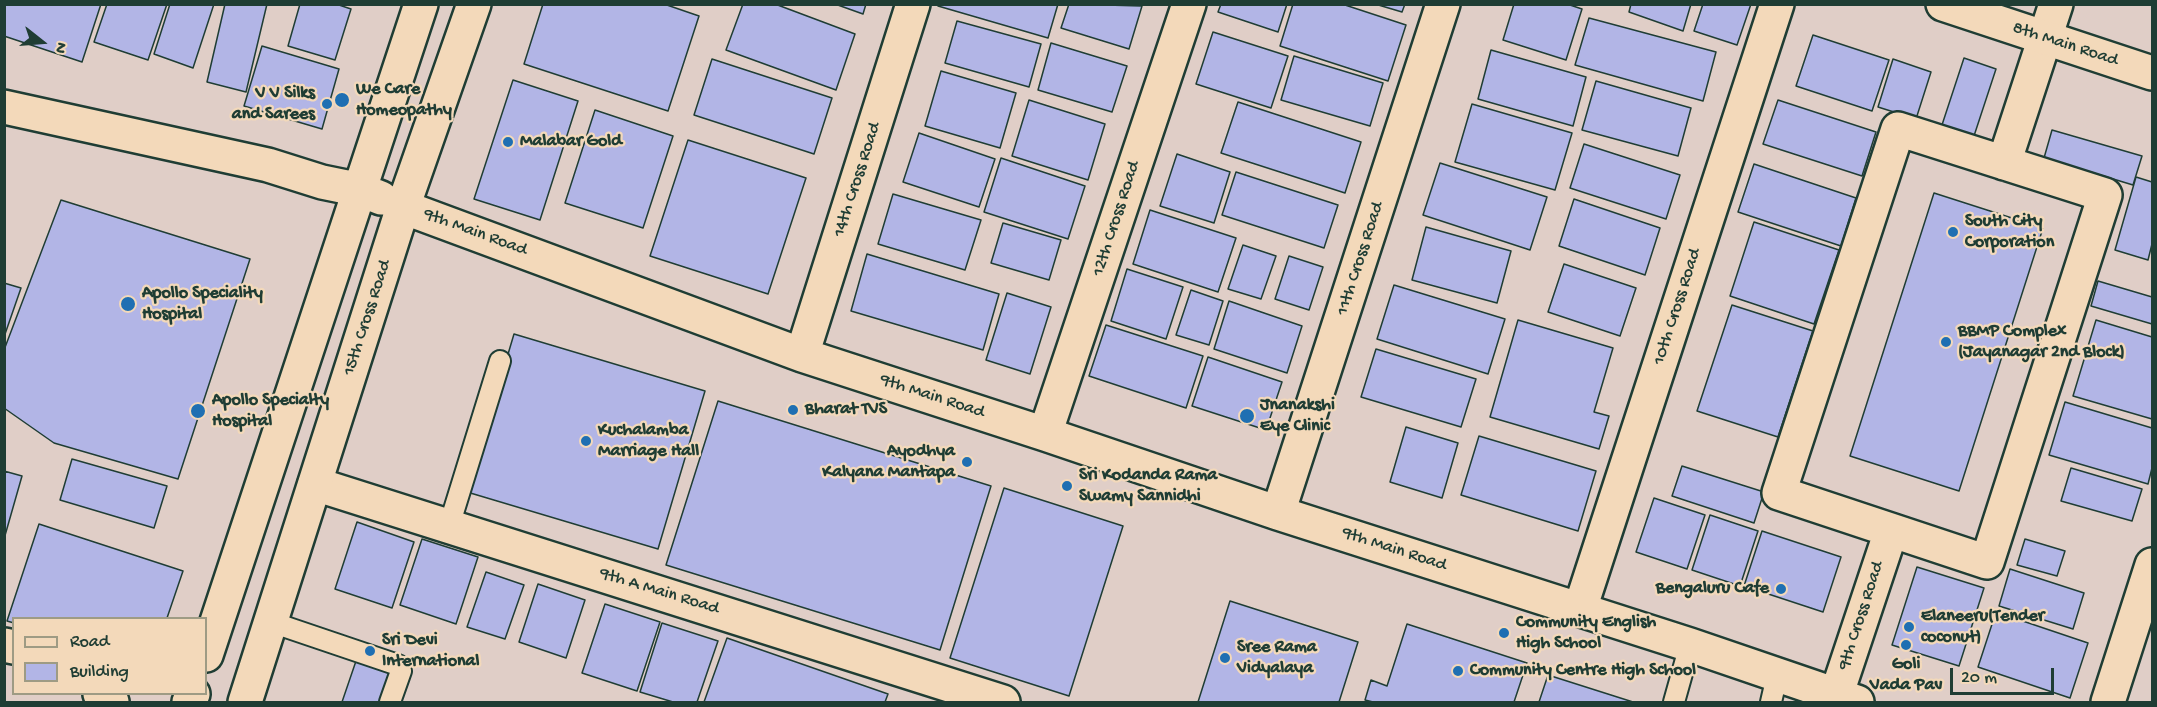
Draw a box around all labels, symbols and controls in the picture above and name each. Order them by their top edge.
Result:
north arrow [12,12,72,72]
street label: 8th Main Road [2010,18,2120,72]
text: N [49,40,70,55]
place label: We Care Homeopathy [356,79,452,122]
place label: V V Silks and Sarees [232,83,315,125]
marker: We Care Homeopathy [333,91,351,109]
marker: V V Silks and Sarees [320,97,334,111]
street label: 14th Cross Road [829,120,887,240]
place label: Malabar Gold [520,131,622,153]
marker: Malabar Gold [501,135,515,149]
street label: 12th Cross Road [1088,159,1146,279]
street label: 11th Cross Road [1332,199,1390,319]
street label: 9th Main Road [420,204,530,262]
place label: South City Corporation [1965,211,2054,254]
marker: South City Corporation [1946,225,1960,239]
street label: 10th Cross Road [1649,246,1707,368]
street label: 15th Cross Road [339,257,397,379]
place label: Apollo Speciality Hospital [142,283,263,326]
marker: Apollo Speciality Hospital [119,295,137,313]
place label: BBMP Complex (Jayanagar 2nd Block) [1958,321,2125,364]
marker: BBMP Complex (Jayanagar 2nd Block) [1939,335,1953,349]
street label: 9th Main Road [877,370,987,424]
place label: Apollo Specialty Hospital [212,390,329,432]
place label: Jnanakshi Eye Clinic [1260,395,1335,438]
place label: Bharat TVS [805,399,887,421]
marker: Apollo Specialty Hospital [189,402,207,420]
marker: Bharat TVS [786,403,800,417]
marker: Jnanakshi Eye Clinic [1238,407,1256,425]
place label: Kuchalamba Marriage Hall [598,420,699,462]
marker: Kuchalamba Marriage Hall [579,434,593,448]
place label: Ayodhya Kalyana Mantapa [822,441,955,484]
marker: Ayodhya Kalyana Mantapa [960,455,974,469]
place label: Sri Kodanda Rama Swamy Sannidhi [1079,465,1217,508]
marker: Sri Kodanda Rama Swamy Sannidhi [1060,479,1074,493]
street label: 9th Main Road [1339,523,1449,577]
street label: 9th Cross Road [1834,559,1890,673]
street label: 9th A Main Road [597,564,721,620]
place label: Bengaluru Cafe [1656,578,1769,600]
marker: Bengaluru Cafe [1774,582,1788,596]
place label: Elaneeru(Tender coconut) [1921,606,2044,648]
place label: Community English High School [1516,612,1656,654]
legend [12,617,207,695]
marker: Elaneeru(Tender coconut) [1902,620,1916,634]
marker: Community English High School [1497,626,1511,640]
place label: Sri Devi International [382,630,480,672]
text: Road [70,632,109,653]
place label: Sree Rama Vidyalaya [1237,637,1317,680]
marker: Goli Vada Pav [1899,638,1913,652]
marker: Sri Devi International [363,644,377,658]
marker: Sree Rama Vidyalaya [1218,651,1232,665]
place label: Goli Vada Pav [1870,654,1942,696]
scale bar [1953,656,2056,694]
place label: Community Centre High School [1470,660,1696,682]
text: Building [70,662,129,683]
marker: Community Centre High School [1451,664,1465,678]
text: 20 m [1961,668,1997,689]

